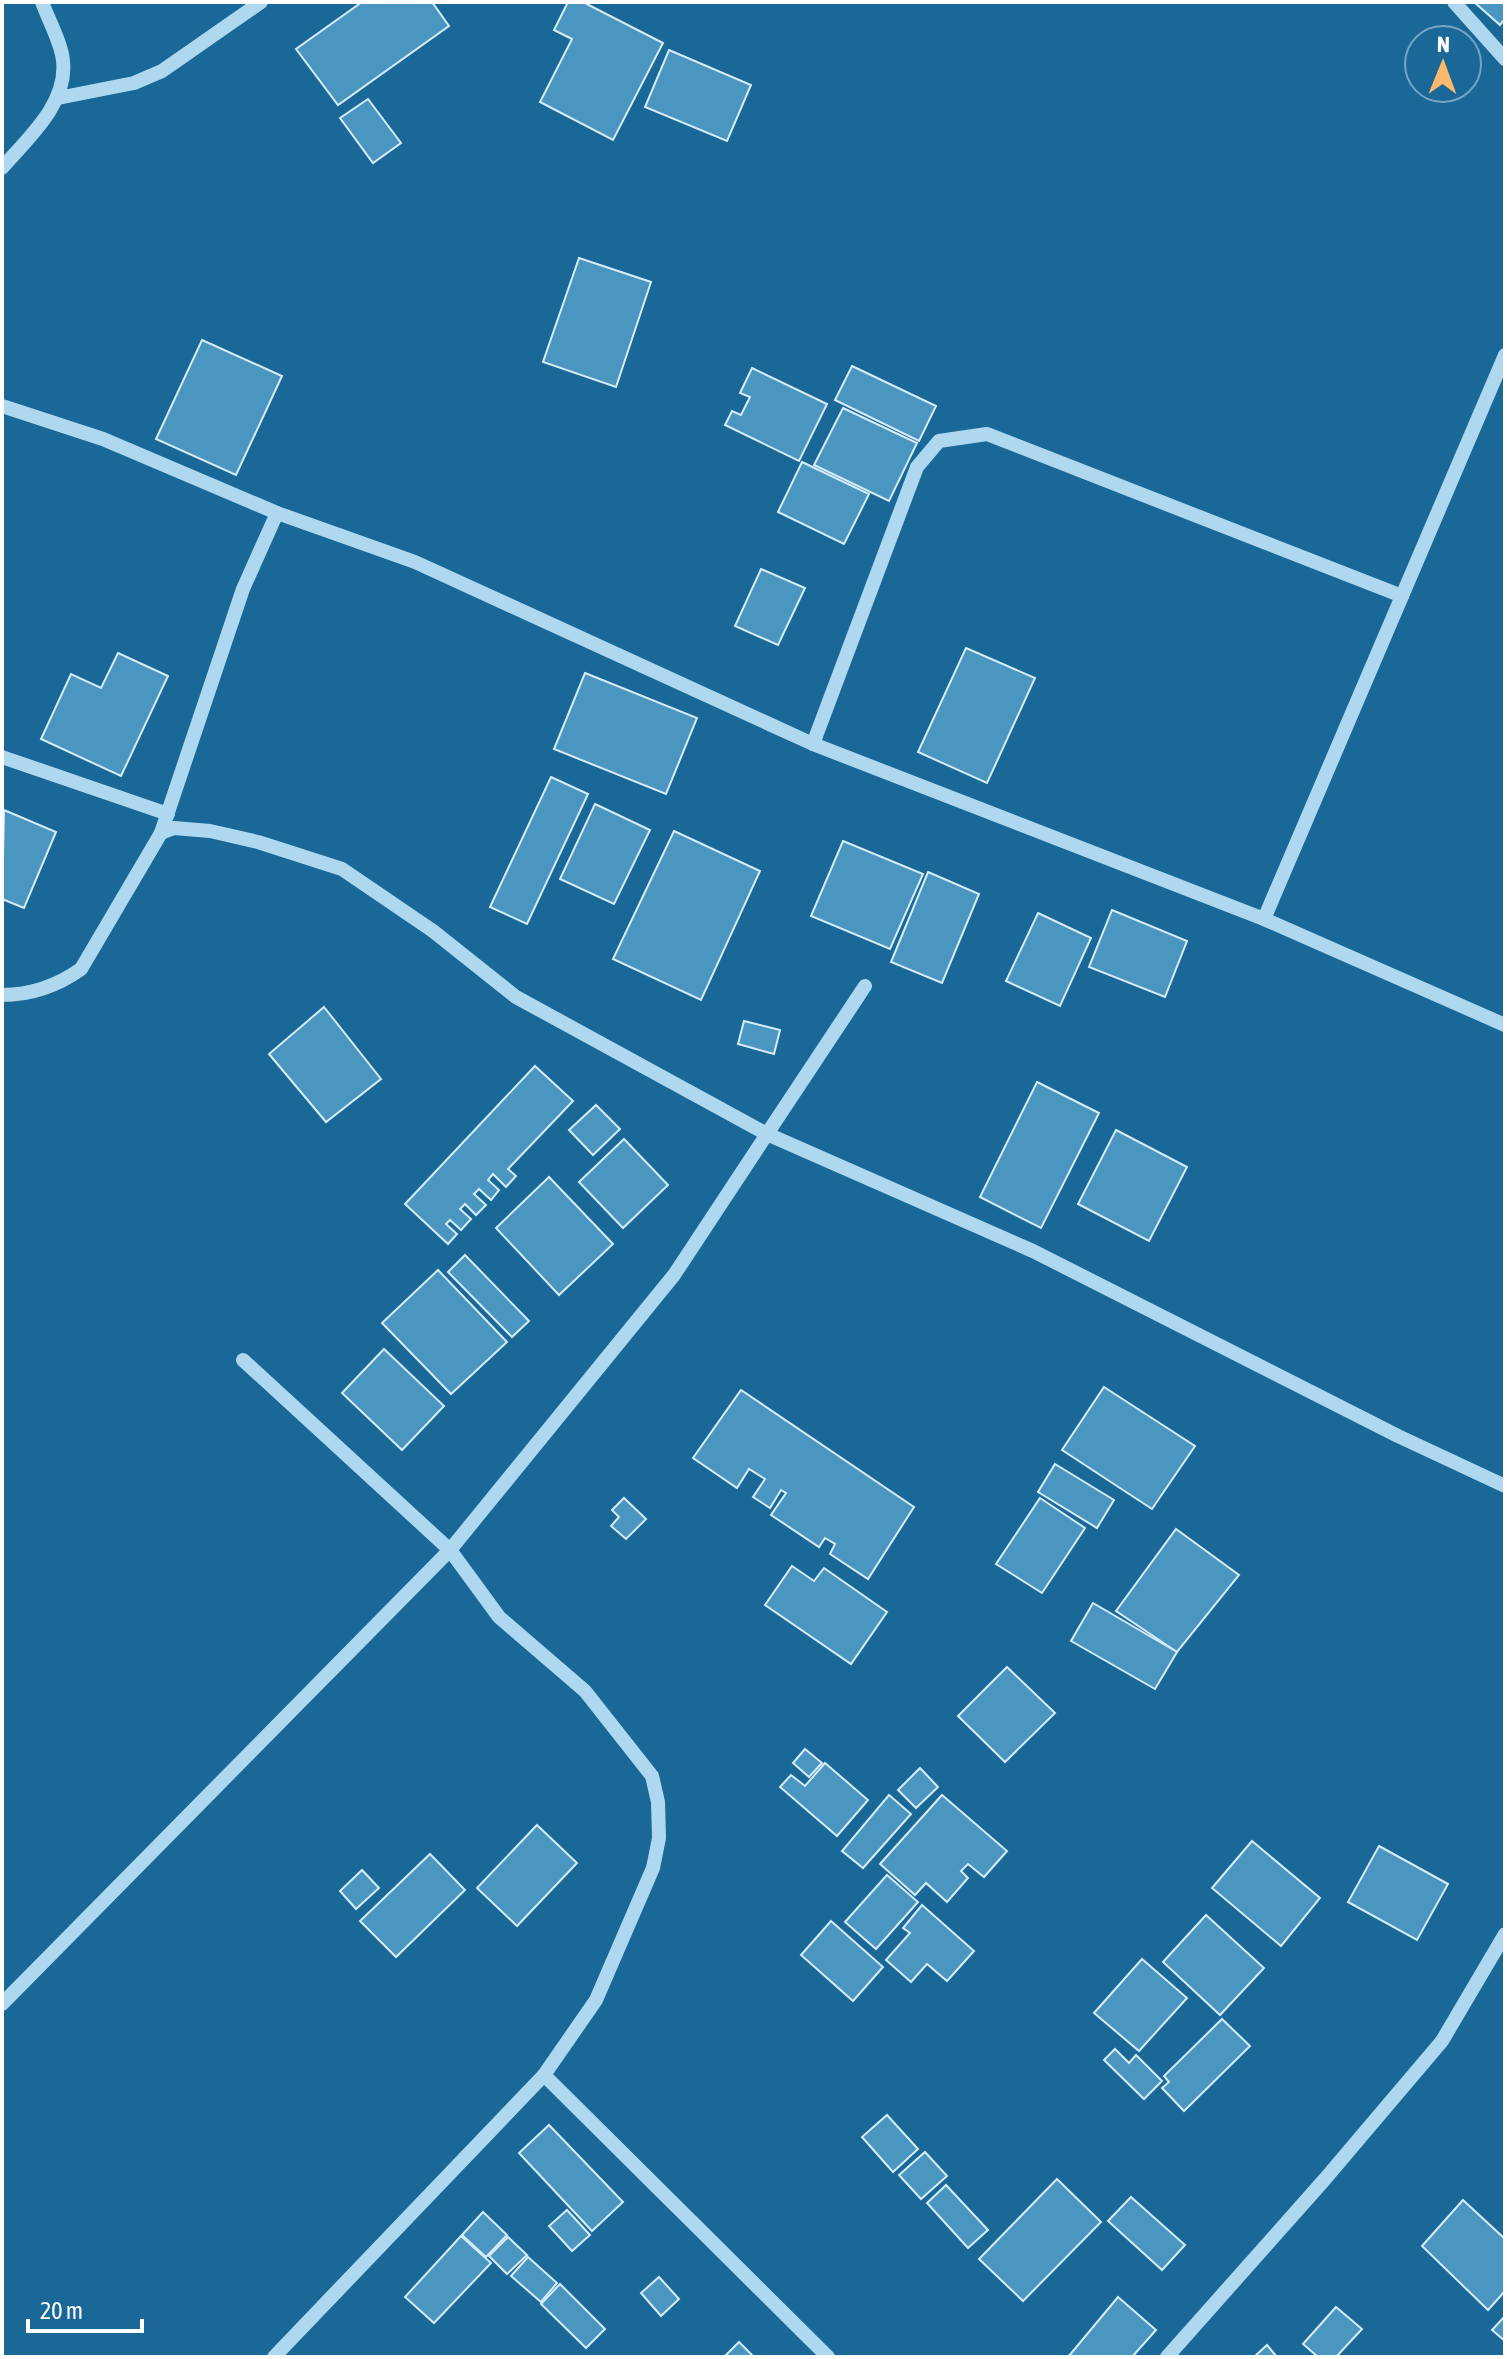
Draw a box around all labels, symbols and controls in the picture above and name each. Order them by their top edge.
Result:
north arrow [1403,24,1483,104]
text: N [1437,31,1450,57]
scale bar [28,2283,142,2333]
text: 20 m [40,2297,83,2324]

